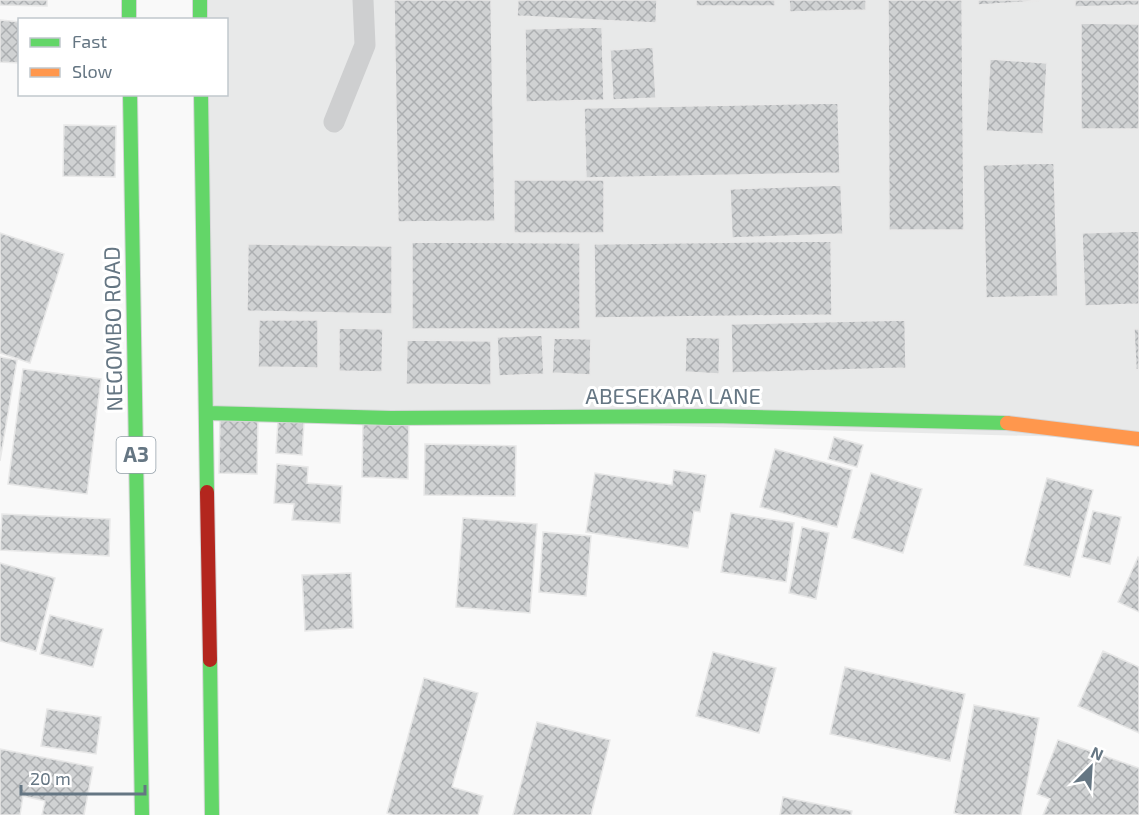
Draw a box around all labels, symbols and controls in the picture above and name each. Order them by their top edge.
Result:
legend [18,18,228,96]
text: Fast [72,30,107,52]
text: Slow [72,60,113,82]
street label: NEGOMBO ROAD [98,246,126,412]
street label: ABESEKARA LANE [585,382,761,408]
road number: A3 [116,437,156,473]
north arrow [1061,737,1121,797]
text: N [1088,742,1106,764]
scale bar [21,758,146,796]
text: 20 m [30,767,71,789]

